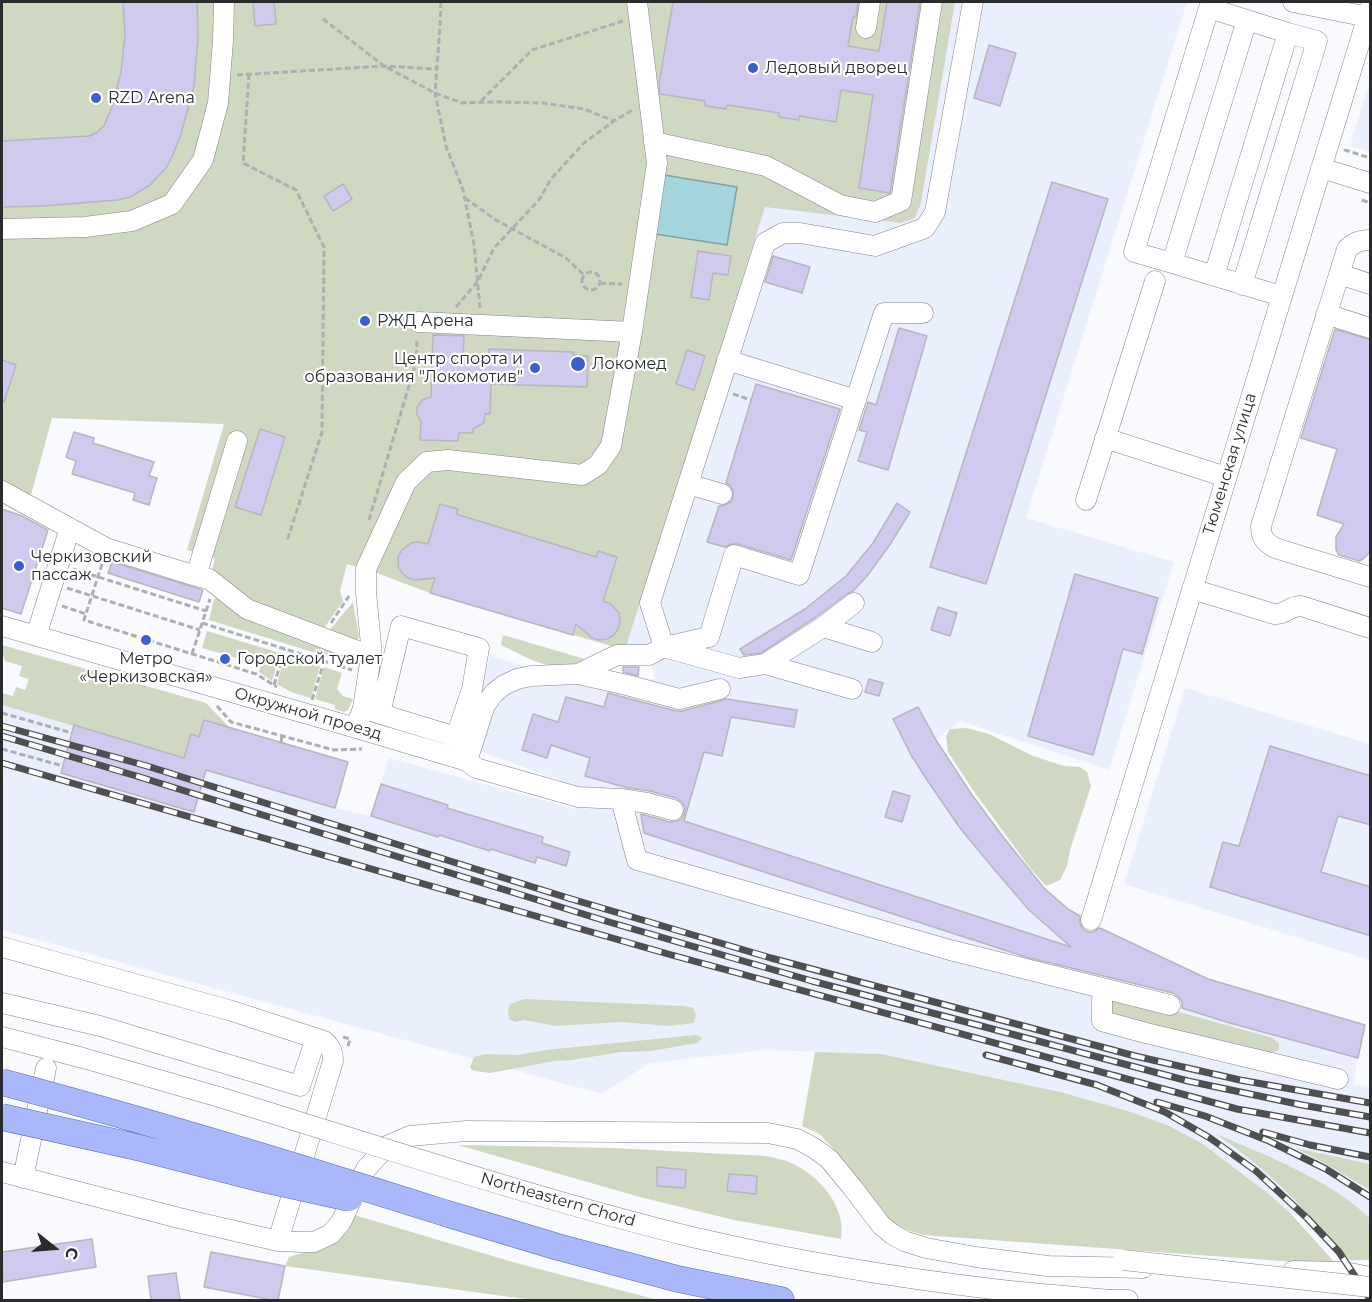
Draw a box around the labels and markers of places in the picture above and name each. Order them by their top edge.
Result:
place label: Ледовый дворец [765,58,907,78]
marker: Ледовый дворец [746,61,760,75]
place label: RZD Arena [108,88,195,108]
marker: RZD Arena [89,91,103,105]
place label: РЖД Арена [377,311,474,331]
marker: РЖД Арена [358,314,372,328]
place label: Центр спорта и образования "Локомотив" [305,349,523,387]
place label: Локомед [592,354,667,374]
marker: Локомед [569,355,587,373]
marker: Центр спорта и образования "Локомотив" [528,361,542,375]
place label: Черкизовский пассаж [31,547,152,585]
marker: Черкизовский пассаж [12,559,26,573]
marker: Метро «Черкизовская» [139,633,153,647]
place label: Метро «Черкизовская» [79,649,213,687]
place label: Городской туалет [237,649,382,669]
marker: Городской туалет [218,652,232,666]

